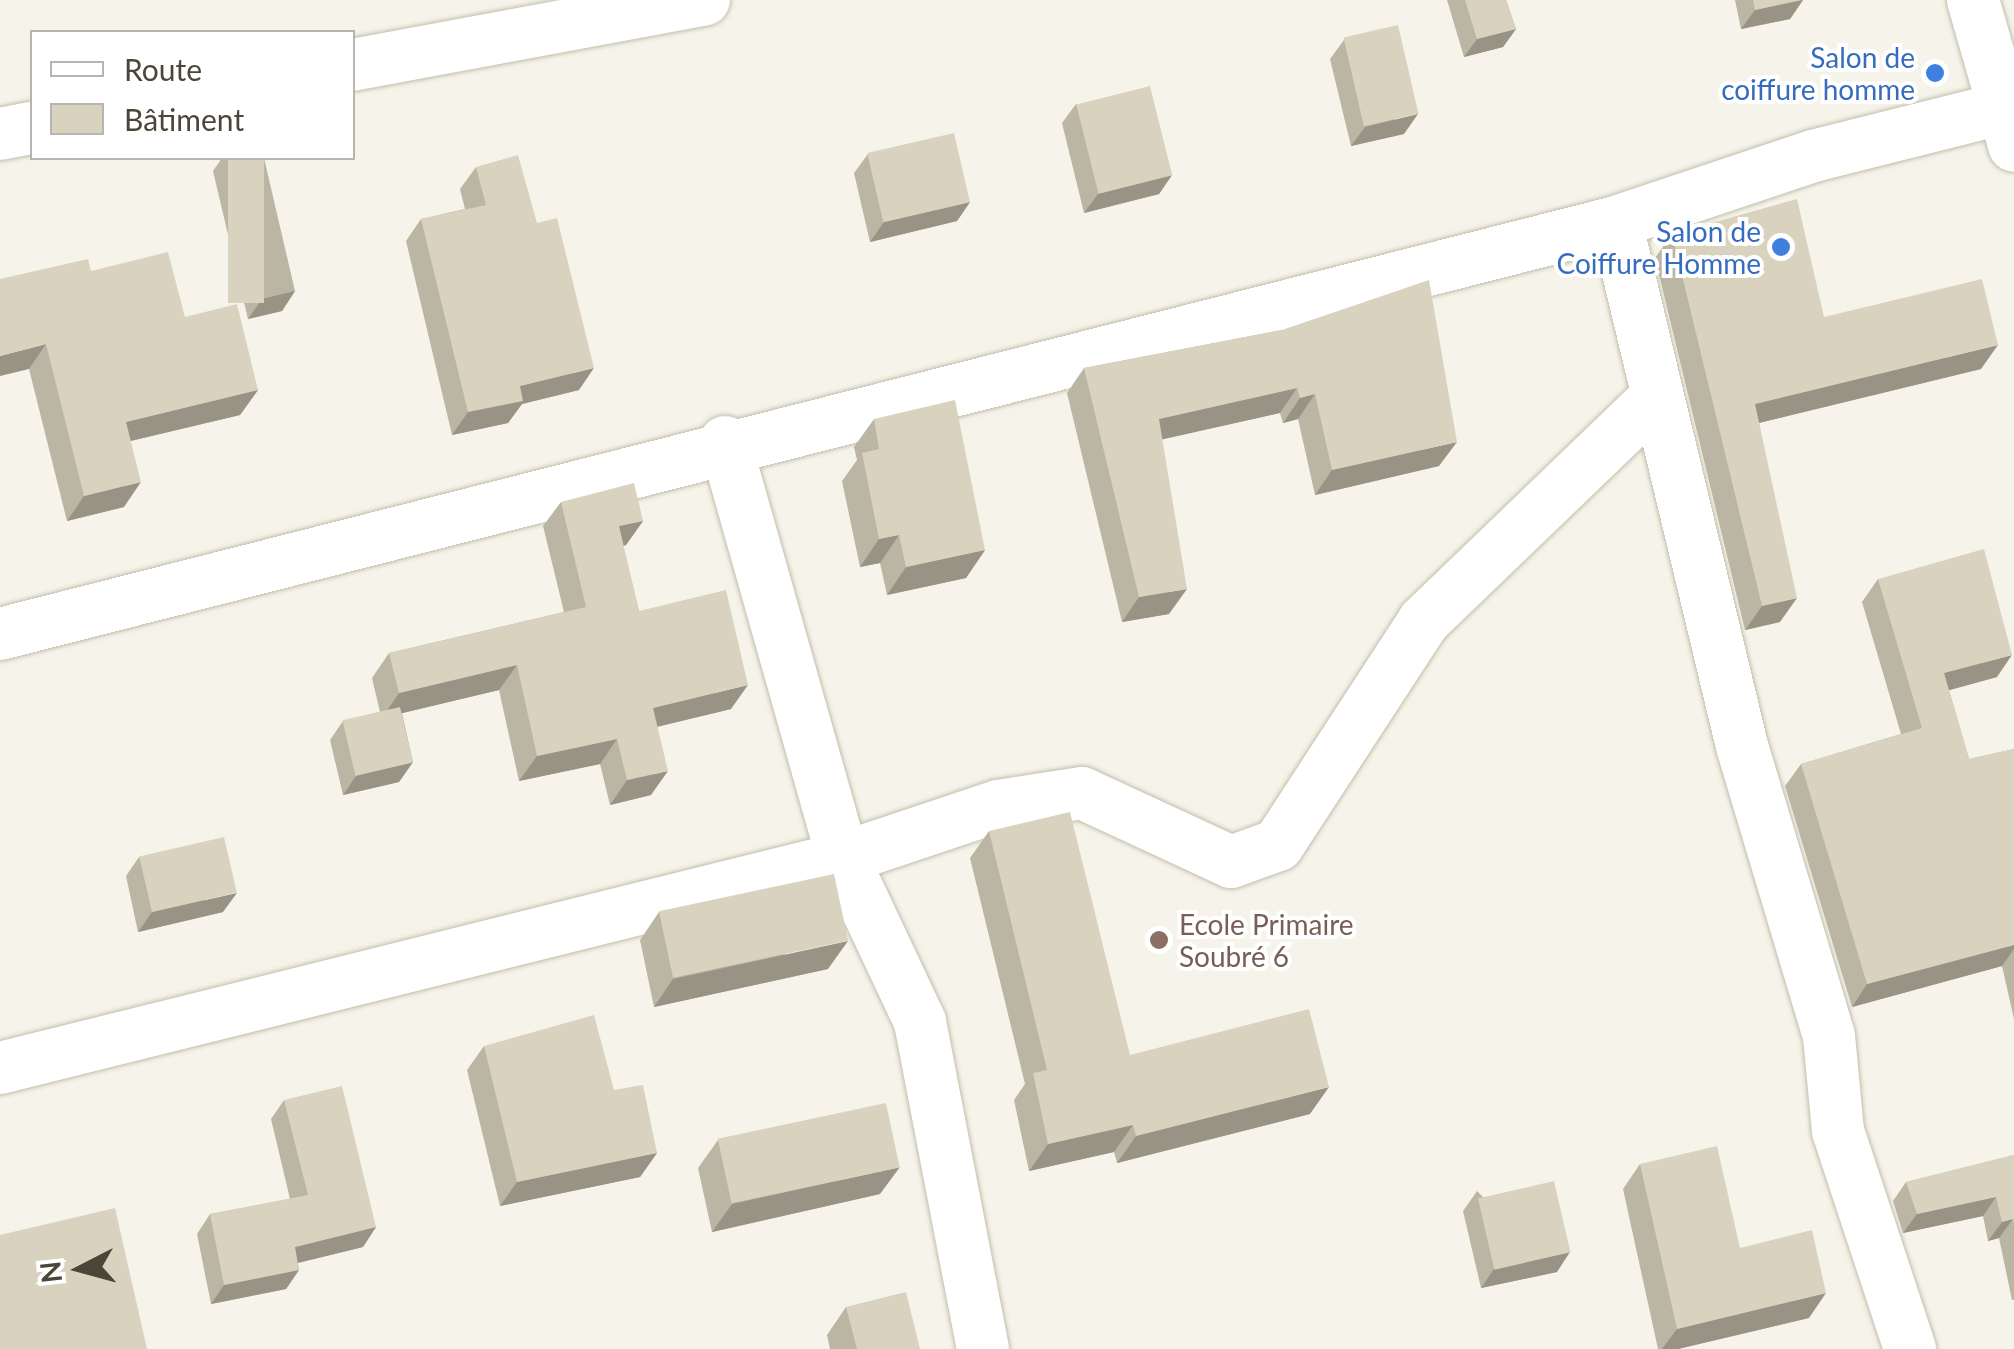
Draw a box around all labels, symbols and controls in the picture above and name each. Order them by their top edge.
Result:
legend [30,30,355,160]
place label: Salon de coiffure homme [1721,40,1915,106]
text: Route [124,51,202,87]
marker: Salon de coiffure homme [1924,62,1946,84]
text: Bâtiment [124,101,244,137]
place label: Salon de Coiffure Homme [1557,214,1761,280]
marker: Salon de Coiffure Homme [1770,236,1792,258]
place label: Ecole Primaire Soubré 6 [1179,907,1354,973]
marker: Ecole Primaire Soubré 6 [1148,929,1170,951]
north arrow [30,1219,130,1319]
text: N [32,1260,68,1285]

